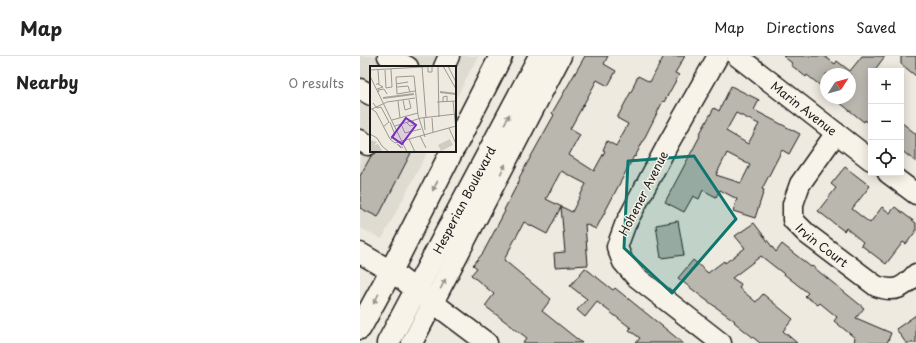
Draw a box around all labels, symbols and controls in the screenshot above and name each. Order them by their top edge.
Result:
text: Map [20,14,62,42]
text: Map [714,17,744,38]
text: Directions [766,17,834,38]
text: Saved [856,17,896,38]
inset map [370,66,456,152]
north arrow [820,68,856,104]
map controls [868,68,904,176]
button: + [868,68,904,104]
text: Nearby [16,69,78,95]
text: 0 results [289,73,344,92]
street label: Marin Avenue [767,77,841,140]
button: − [868,104,904,140]
one-way arrow [504,113,510,124]
button: locate [868,140,904,176]
street label: Hesperian Boulevard [428,142,500,257]
street label: Hohener Avenue [614,147,672,239]
one-way arrow [499,163,506,174]
one-way arrow [431,180,438,191]
street label: Irvin Court [792,219,852,271]
one-way arrow [440,278,446,290]
one-way arrow [372,293,379,305]

